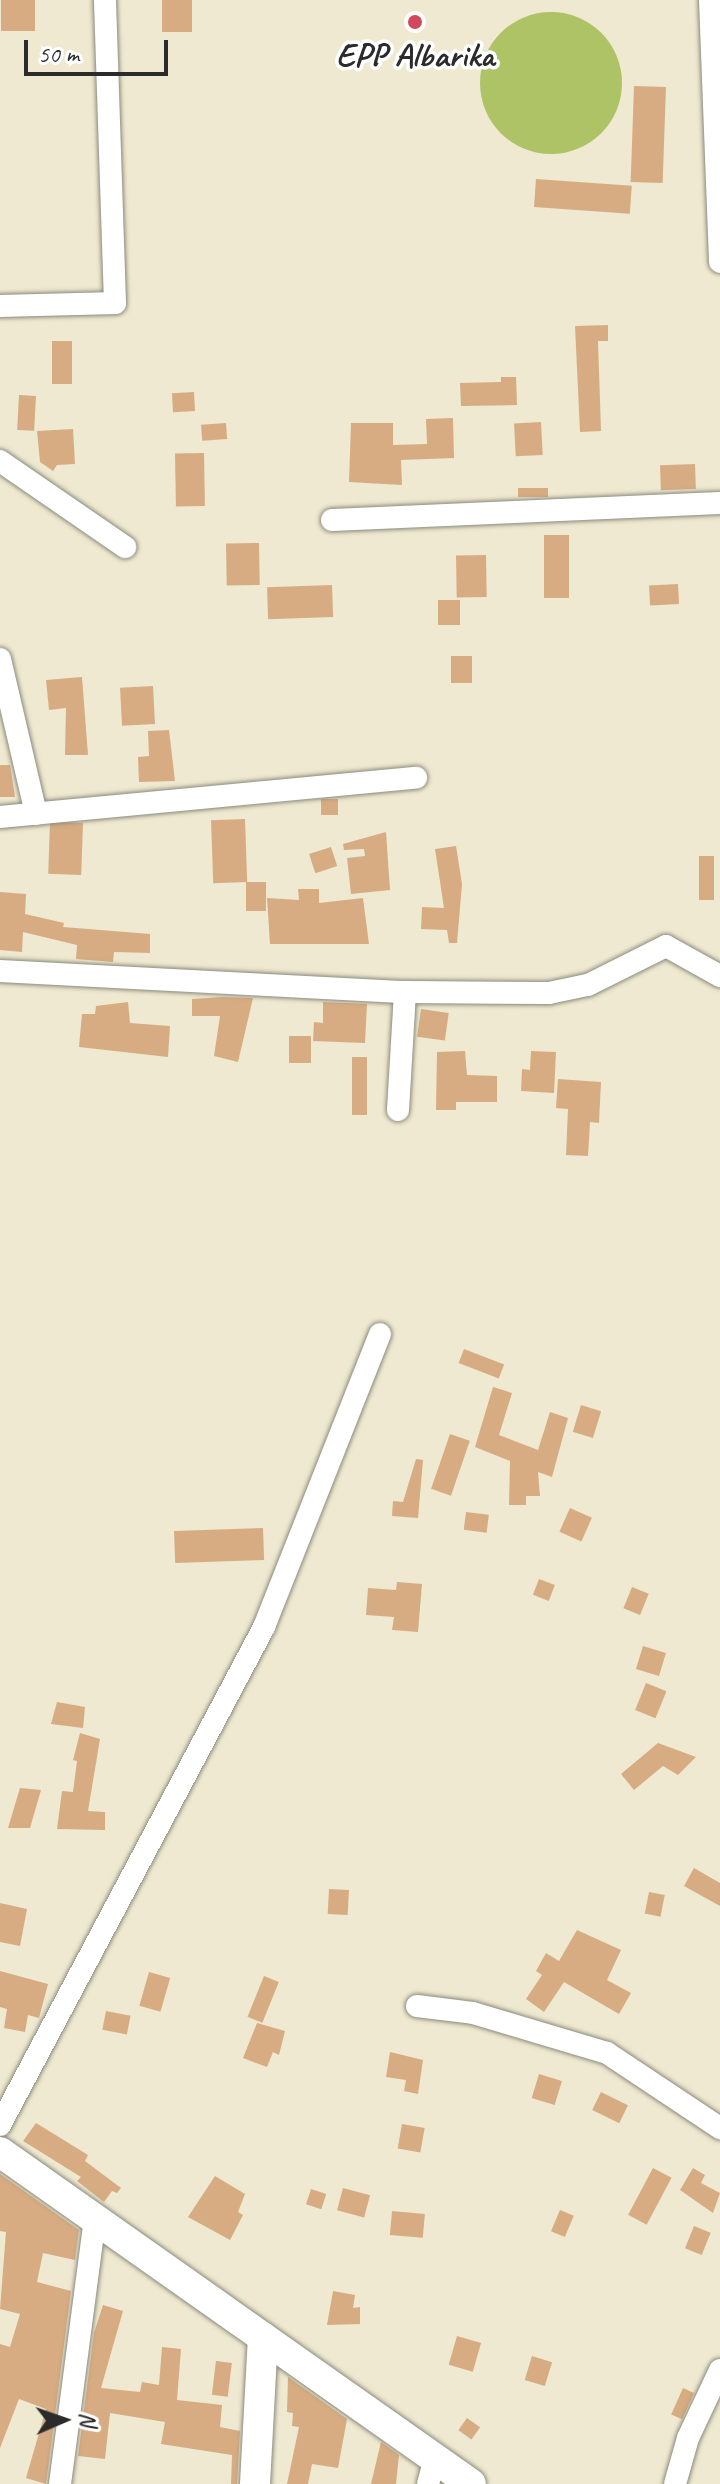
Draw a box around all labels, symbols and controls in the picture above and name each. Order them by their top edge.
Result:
marker: EPP Albarika [406,13,424,31]
scale bar [28,24,172,74]
place label: EPP Albarika [336,35,494,75]
text: 50 m [38,39,79,69]
north arrow [24,2380,104,2460]
text: N [74,2412,102,2426]

